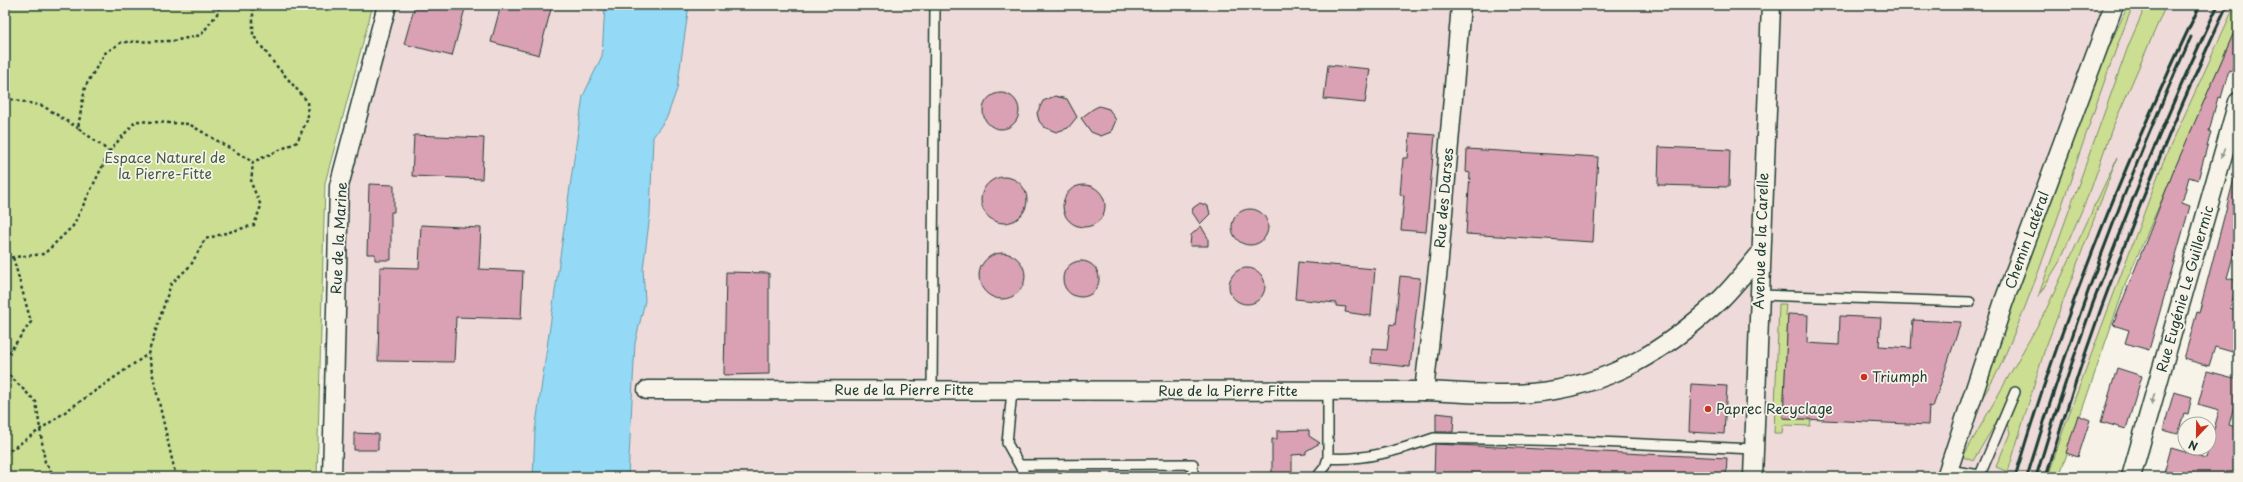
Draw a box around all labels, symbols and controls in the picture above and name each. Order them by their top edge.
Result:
park label: Espace Naturel de la Pierre-Fitte [104,147,226,184]
street label: Rue des Darses [1429,147,1458,249]
one-way arrow [2220,147,2226,159]
street label: Avenue de la Carelle [1748,172,1773,310]
street label: Rue de la Marine [325,181,352,295]
street label: Chemin Latéral [1999,188,2054,292]
street label: Rue Eugénie Le Guillermic [2151,203,2218,375]
place label: Triumph [1872,366,1928,387]
marker: Triumph [1859,372,1869,382]
street label: Rue de la Pierre Fitte [834,379,974,400]
street label: Rue de la Pierre Fitte [1158,380,1298,401]
one-way arrow [2150,393,2156,405]
place label: Paprec Recyclage [1716,398,1833,419]
marker: Paprec Recyclage [1703,404,1713,414]
north arrow [2177,416,2217,456]
text: N [2186,436,2200,455]

